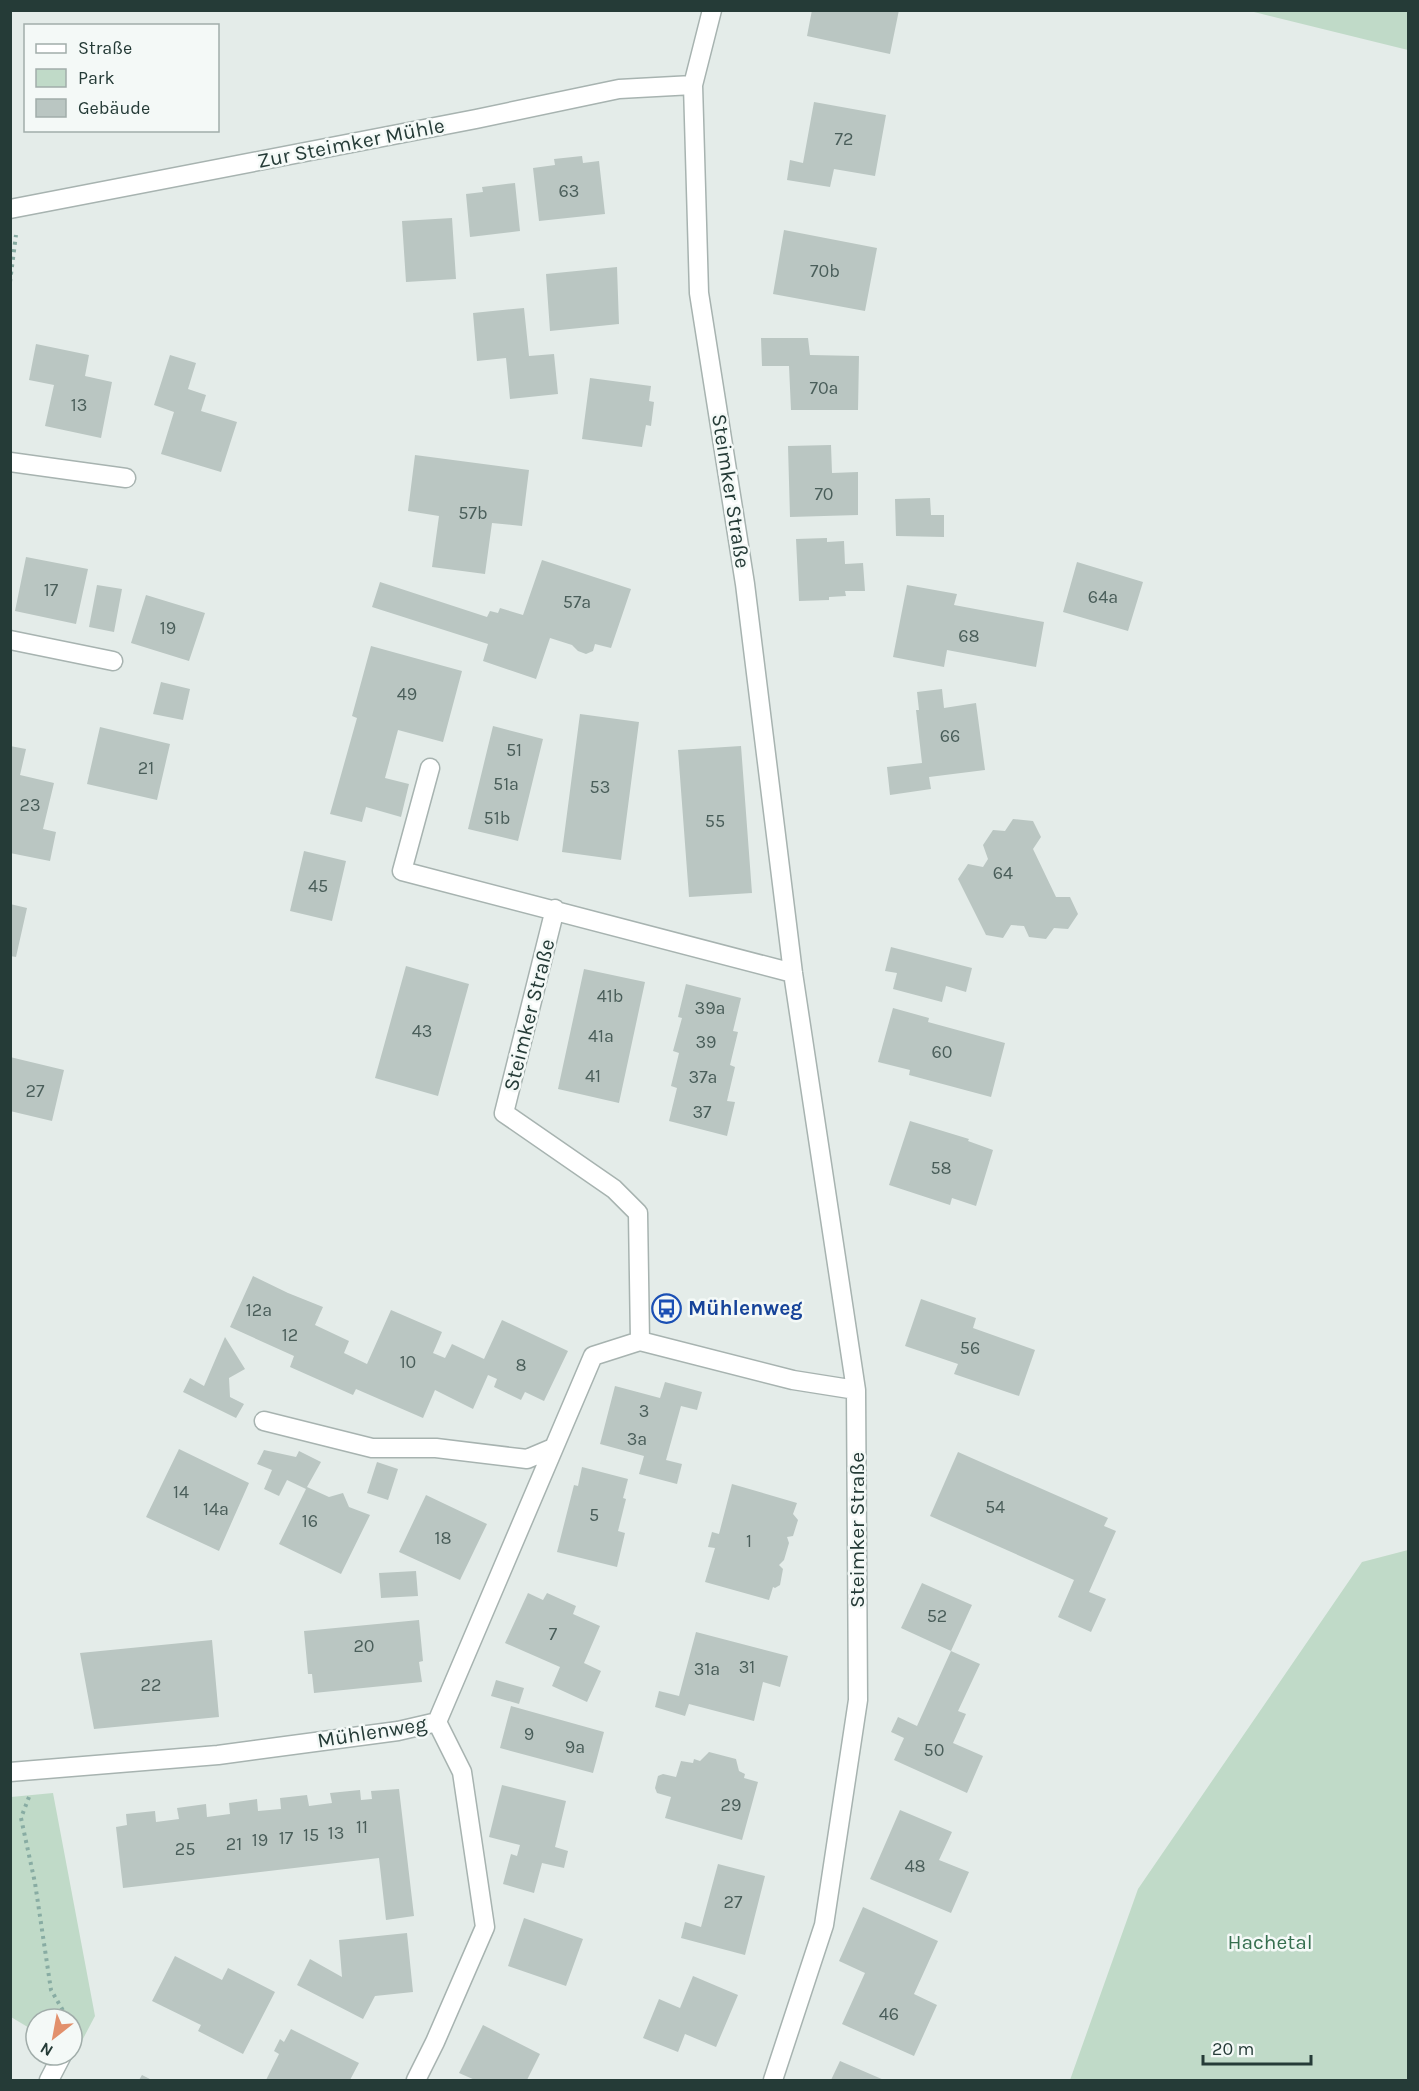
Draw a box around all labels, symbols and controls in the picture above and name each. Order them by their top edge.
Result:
legend [24,24,219,132]
text: Straße [78,37,132,59]
text: Park [78,67,115,89]
text: Gebäude [78,97,150,119]
street label: Zur Steimker Mühle [255,113,447,173]
house number: 72 [835,128,853,150]
house number: 63 [559,180,579,202]
house number: 70b [810,260,840,282]
house number: 70a [809,377,839,399]
house number: 13 [71,394,87,416]
street label: Steimker Straße [707,412,755,570]
house number: 70 [814,483,834,505]
house number: 57b [458,502,488,524]
house number: 17 [44,579,59,601]
house number: 64a [1088,586,1118,608]
house number: 57a [563,591,591,613]
house number: 19 [160,617,176,639]
house number: 68 [958,625,980,647]
house number: 49 [397,683,417,705]
house number: 66 [940,725,960,747]
house number: 51 [506,739,522,761]
house number: 21 [138,757,154,779]
house number: 51a [493,773,519,795]
house number: 53 [590,776,610,798]
house number: 23 [19,794,41,816]
house number: 51b [484,807,510,829]
house number: 55 [705,810,725,832]
house number: 64 [993,862,1013,884]
house number: 45 [308,875,328,897]
street label: Steimker Straße [498,936,560,1094]
house number: 41b [597,985,623,1007]
house number: 39a [695,997,725,1019]
house number: 43 [412,1020,432,1042]
house number: 41a [588,1025,614,1047]
house number: 39 [695,1031,717,1053]
house number: 60 [932,1041,953,1063]
house number: 41 [585,1065,601,1087]
house number: 37a [689,1066,718,1088]
house number: 27 [26,1080,45,1102]
house number: 37 [692,1101,712,1123]
house number: 58 [930,1157,952,1179]
bus stop icon: Mühlenweg [651,1292,683,1324]
place label: Mühlenweg [688,1296,803,1320]
house number: 12a [246,1299,272,1321]
house number: 12 [282,1324,298,1346]
house number: 56 [960,1337,980,1359]
house number: 10 [400,1351,416,1373]
house number: 8 [515,1354,527,1376]
house number: 3 [639,1400,649,1422]
house number: 3a [627,1428,647,1450]
street label: Steimker Straße [845,1452,869,1608]
house number: 14 [173,1481,189,1503]
house number: 54 [985,1496,1005,1518]
house number: 14a [203,1498,229,1520]
house number: 5 [589,1504,599,1526]
house number: 16 [302,1510,318,1532]
house number: 18 [434,1527,452,1549]
house number: 1 [746,1530,752,1552]
house number: 52 [927,1605,947,1627]
house number: 7 [549,1623,558,1645]
house number: 20 [353,1635,375,1657]
house number: 31 [739,1656,755,1678]
house number: 31a [694,1658,720,1680]
house number: 22 [141,1674,161,1696]
street label: Mühlenweg [316,1711,429,1752]
house number: 9 [524,1723,534,1745]
house number: 9a [565,1736,585,1758]
house number: 50 [924,1739,944,1761]
house number: 29 [721,1794,741,1816]
house number: 11 [356,1816,368,1838]
house number: 13 [328,1822,344,1844]
house number: 15 [303,1824,319,1846]
house number: 17 [279,1827,294,1849]
house number: 19 [252,1829,268,1851]
house number: 21 [226,1833,242,1855]
house number: 25 [175,1838,195,1860]
house number: 48 [904,1855,926,1877]
house number: 27 [724,1891,743,1913]
park label: Hachetal [1227,1930,1313,1954]
house number: 46 [879,2003,899,2025]
north arrow [24,2007,84,2067]
scale bar [1203,2028,1311,2066]
text: N [37,2038,56,2061]
text: 20 m [1212,2038,1254,2060]

